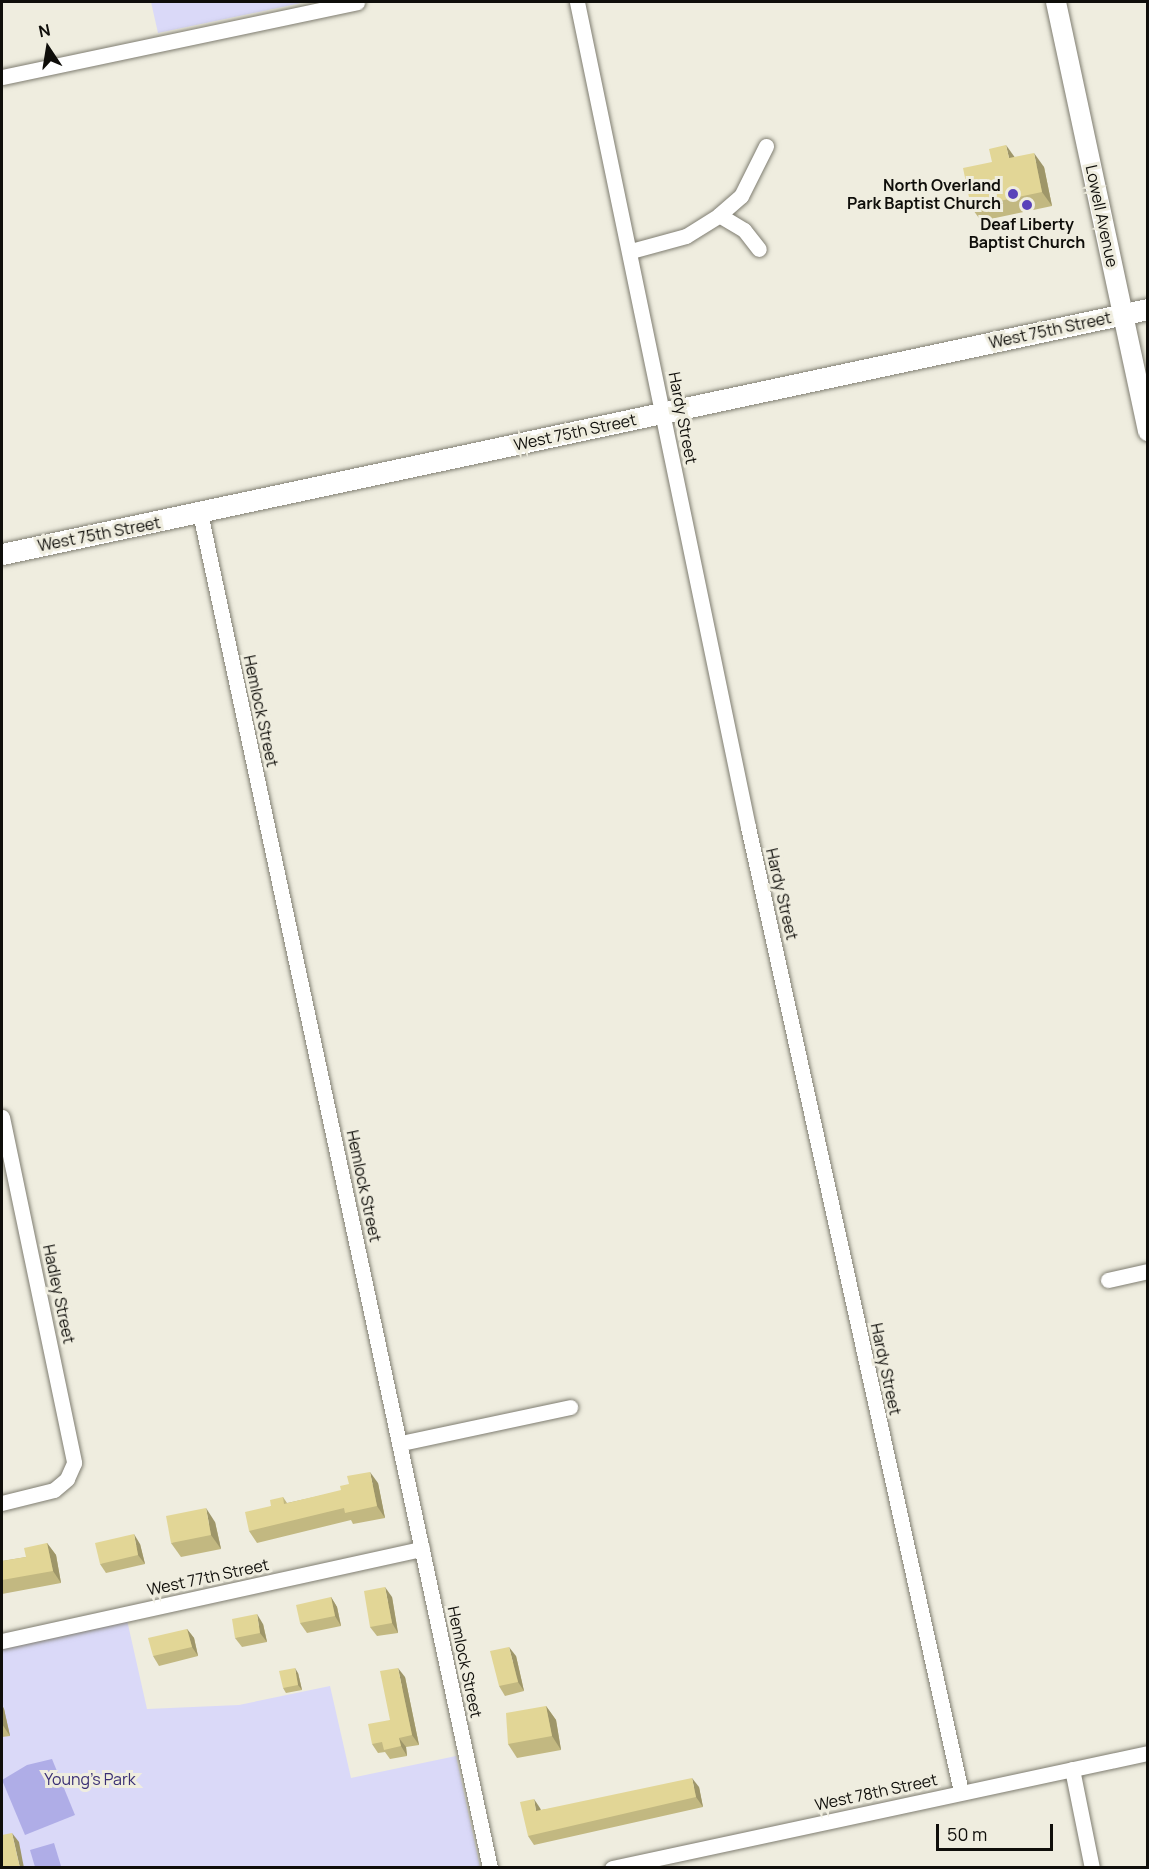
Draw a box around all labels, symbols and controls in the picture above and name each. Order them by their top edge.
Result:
north arrow [18,18,78,78]
text: N [36,18,52,42]
street label: Lowell Avenue [1082,163,1122,269]
place label: North Overland Park Baptist Church [847,175,1001,213]
marker: North Overland Park Baptist Church [1006,187,1020,201]
marker: Deaf Liberty Baptist Church [1020,198,1034,212]
place label: Deaf Liberty Baptist Church [969,214,1085,252]
street label: West 75th Street [987,308,1113,352]
street label: Hardy Street [665,370,701,466]
street label: West 75th Street [512,410,638,454]
street label: West 75th Street [36,513,162,555]
street label: Hemlock Street [240,653,282,769]
street label: Hardy Street [762,846,802,942]
street label: Hemlock Street [343,1128,385,1244]
street label: Hadley Street [39,1243,79,1345]
street label: Hardy Street [867,1321,905,1417]
street label: West 77th Street [145,1555,271,1599]
street label: Hemlock Street [444,1604,486,1720]
park label: Young's Park [44,1769,136,1789]
street label: West 78th Street [813,1770,939,1814]
scale bar [939,1812,1056,1850]
text: 50 m [947,1822,987,1846]

